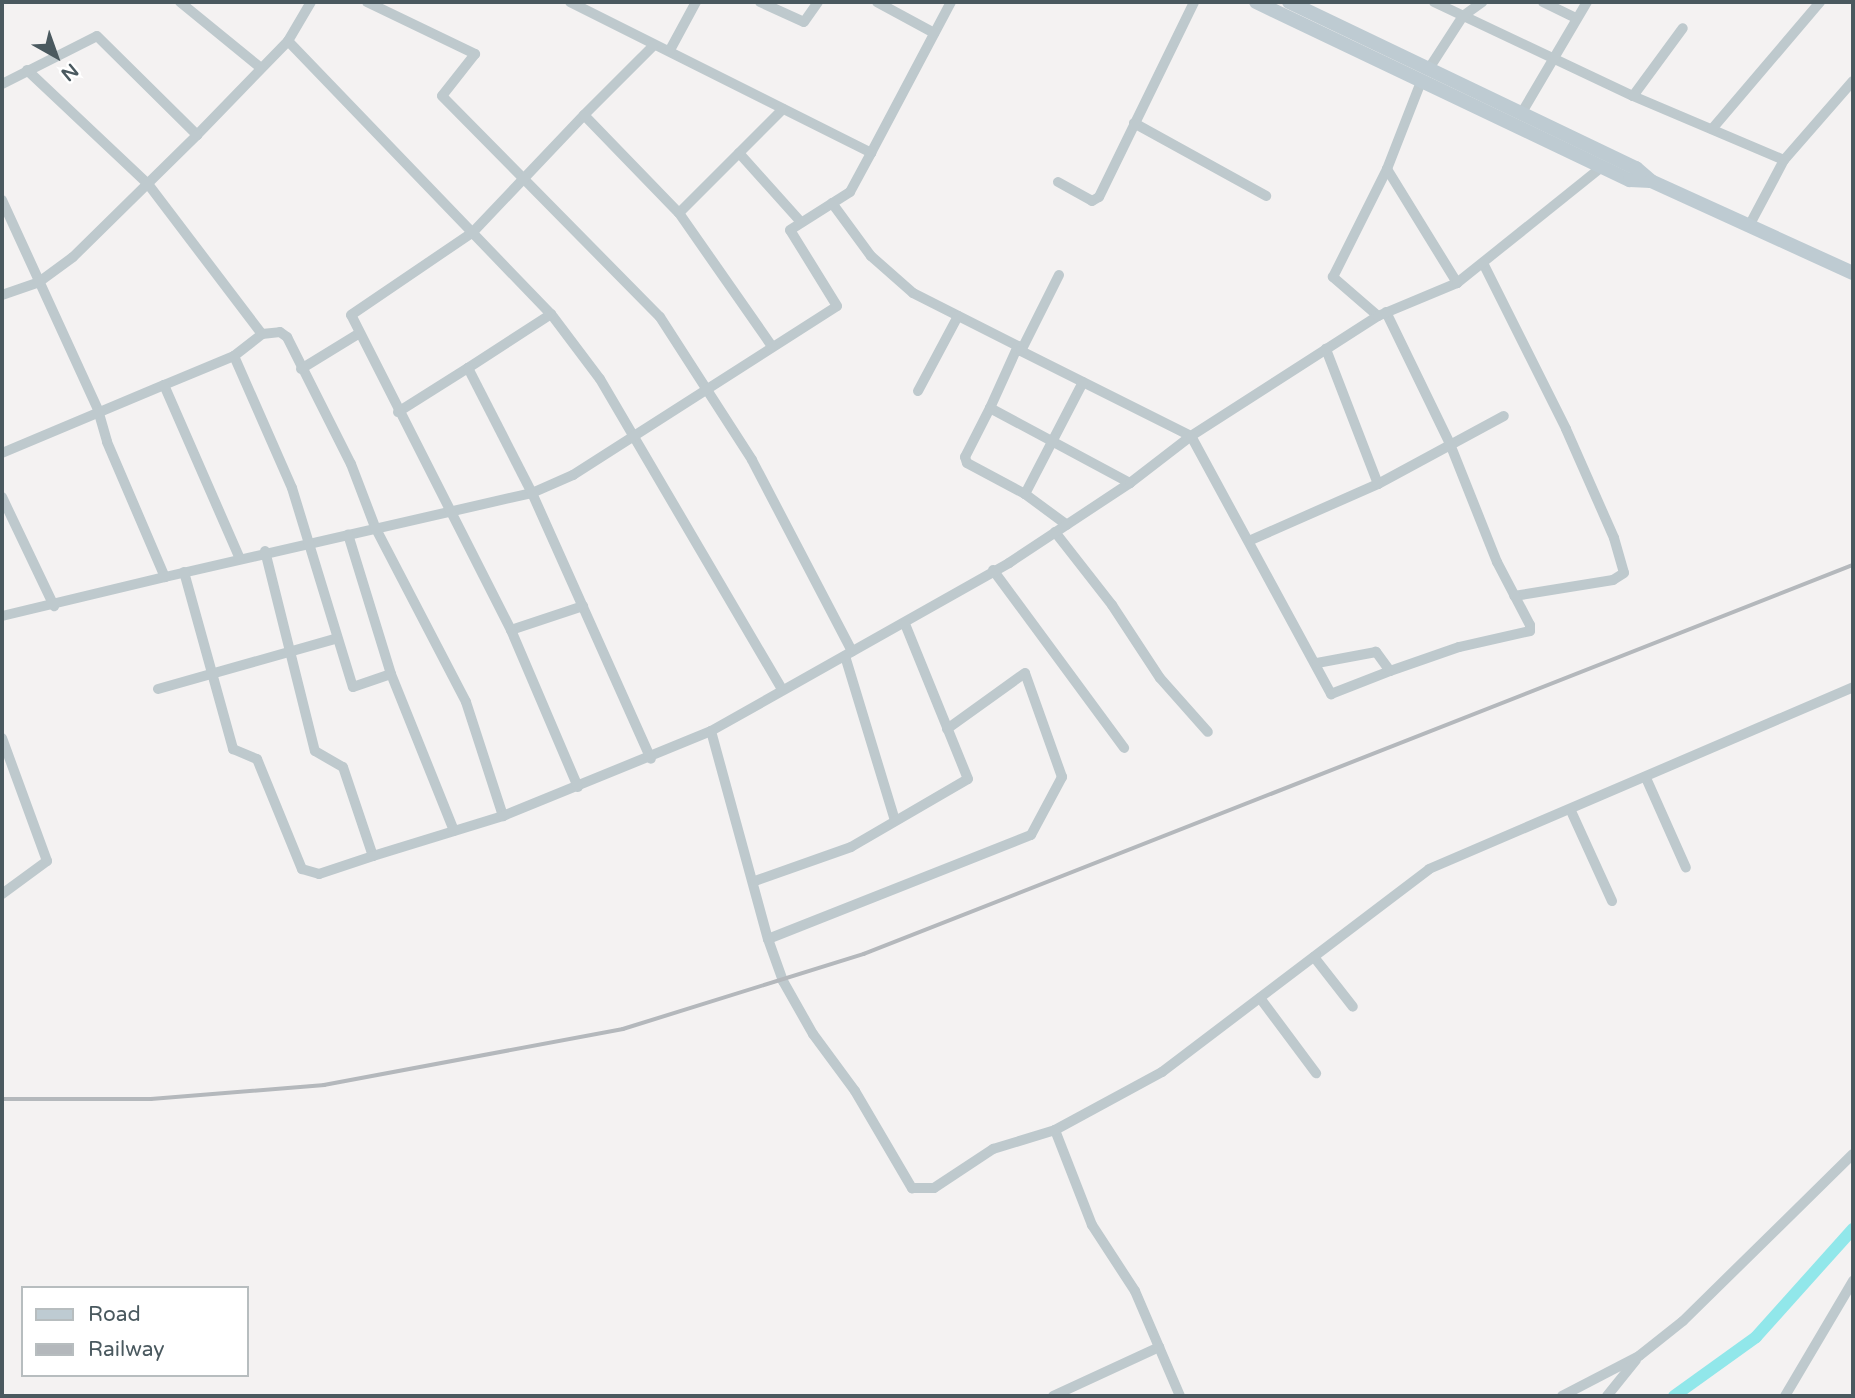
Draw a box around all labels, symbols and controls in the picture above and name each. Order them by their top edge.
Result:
north arrow [21,21,91,91]
text: N [57,59,82,85]
legend [21,1286,248,1377]
text: Road [88,1302,141,1327]
text: Railway [88,1337,165,1362]

